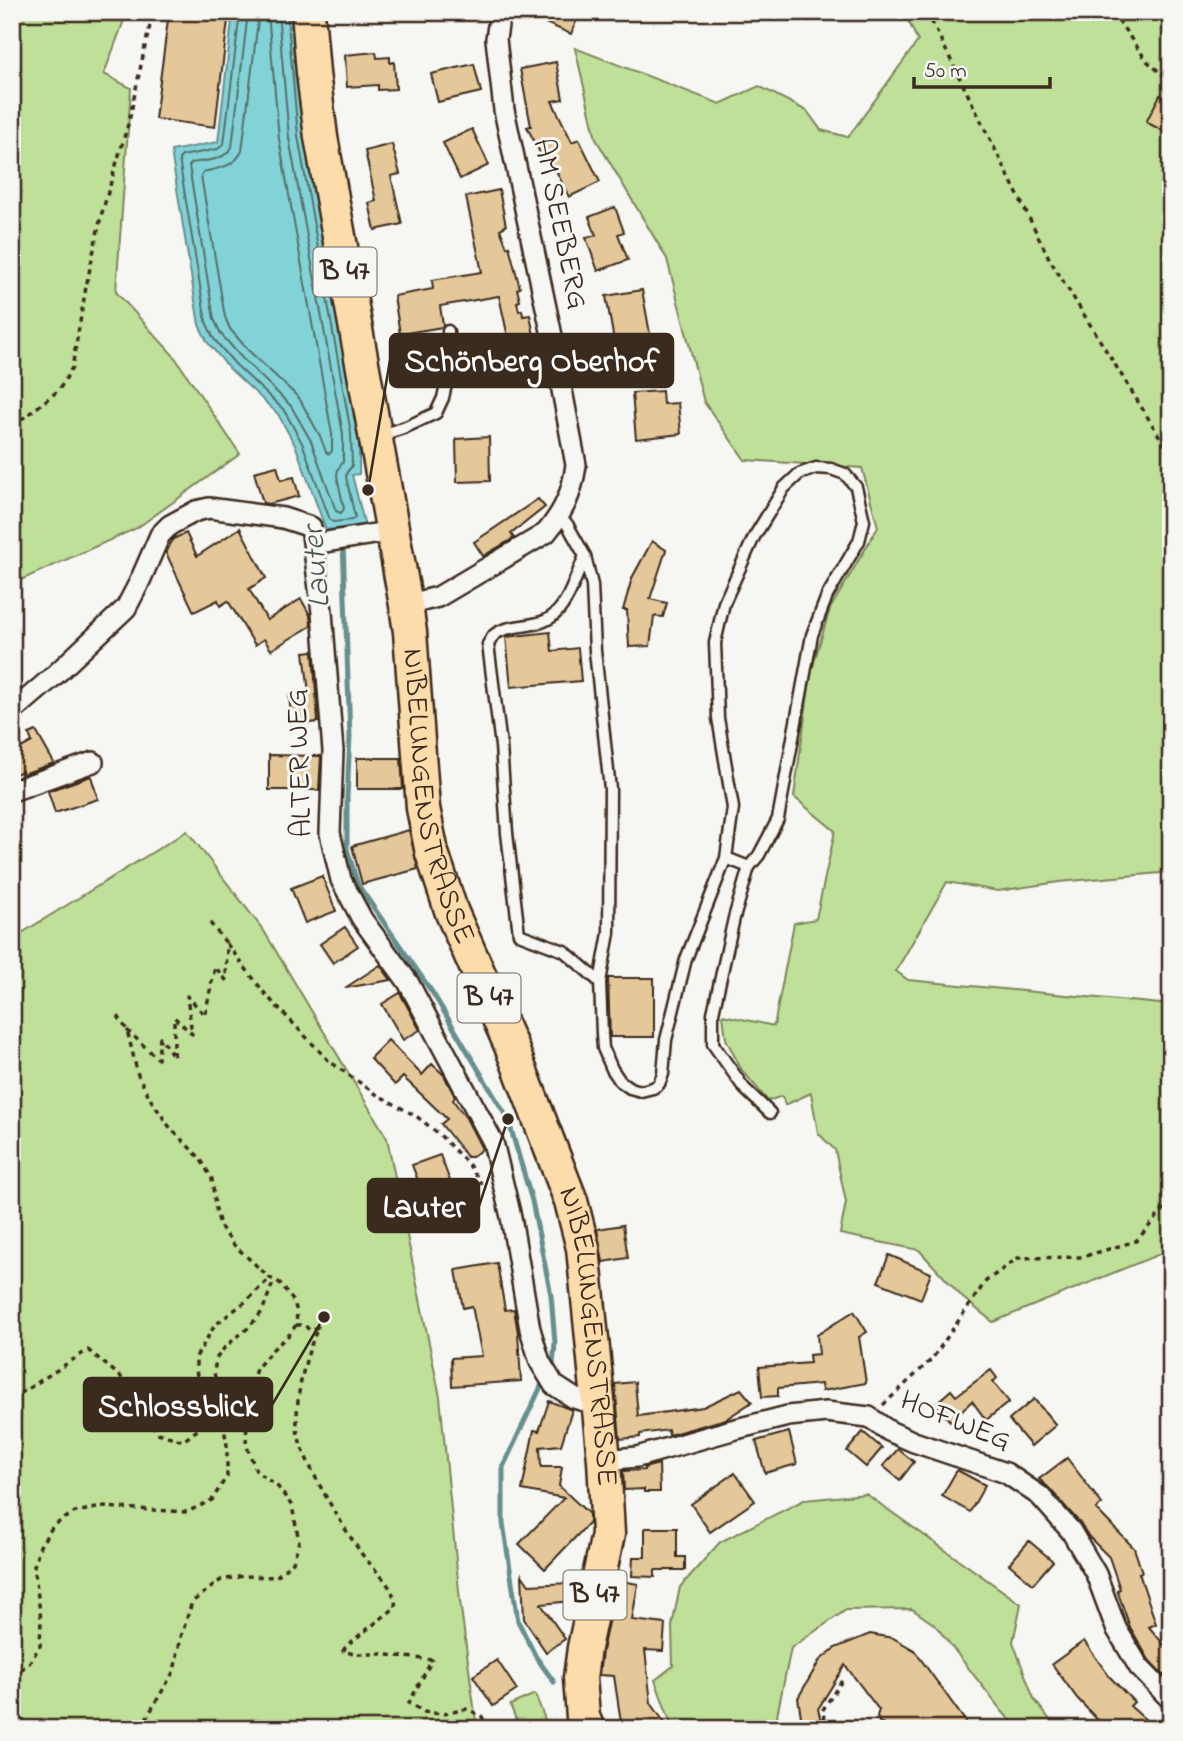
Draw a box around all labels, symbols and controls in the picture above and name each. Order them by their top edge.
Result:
scale bar [914,46,1050,90]
text: 50 m [924,57,967,87]
street label: AM SEEBERG [519,134,599,314]
road number: B 47 [314,247,376,296]
callout: Schönberg Oberhof [390,334,673,387]
text: Schönberg Oberhof [405,340,661,388]
water label: Lauter [291,520,345,610]
street label: NIBELUNGENSTRASSE [389,647,485,952]
street label: ALTER WEG [276,688,326,838]
road number: B 47 [458,974,520,1023]
callout: Lauter [368,1179,479,1232]
street label: NIBELUNGENSTRASSE [546,1180,627,1487]
text: Lauter [383,1186,466,1233]
callout: Schlossblick [84,1378,272,1431]
street label: HOFWEG [893,1380,1017,1464]
text: Schlossblick [98,1385,259,1432]
road number: B 47 [564,1570,626,1620]

